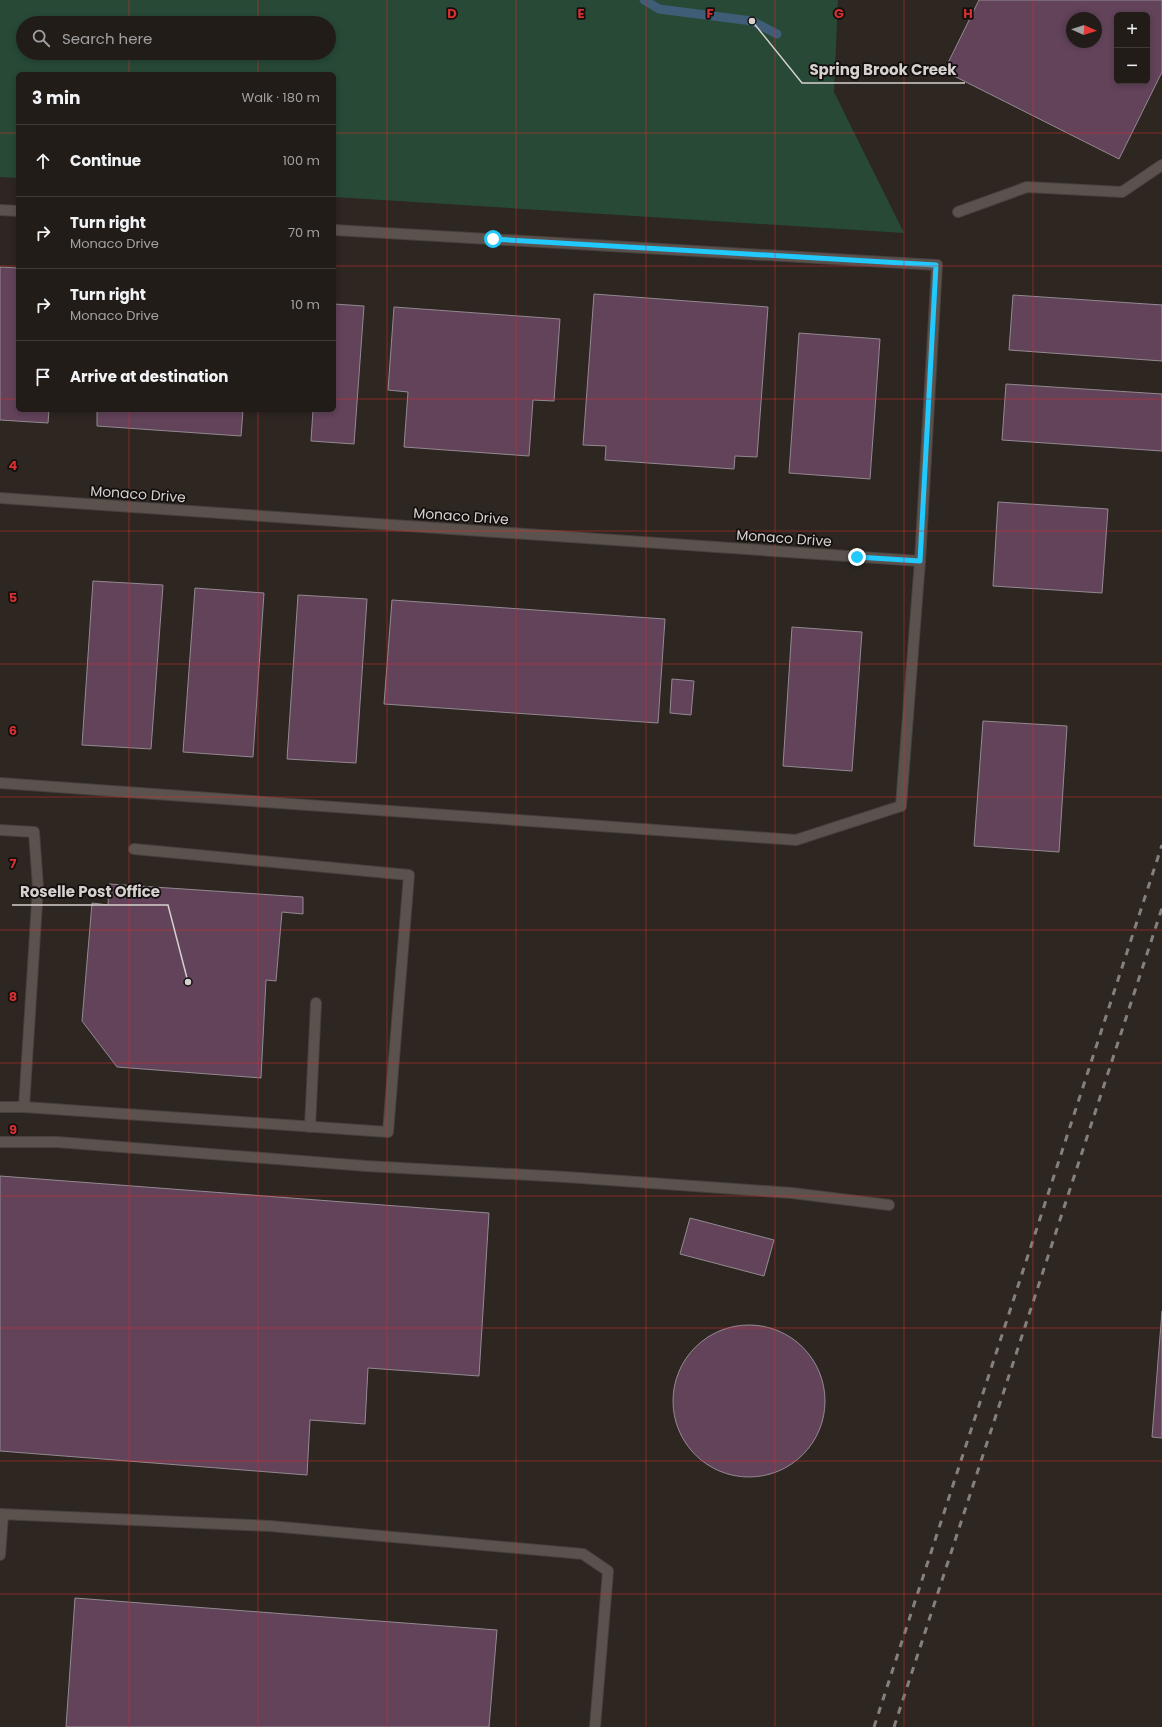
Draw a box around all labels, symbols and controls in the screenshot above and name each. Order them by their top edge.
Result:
text: D [447,4,457,23]
text: E [577,4,585,23]
text: F [706,4,714,23]
text: G [834,4,844,23]
text: H [963,4,973,23]
north arrow [1066,12,1102,48]
map controls [1114,12,1150,84]
button: + [1114,12,1150,48]
search box [16,16,336,60]
icon: search [30,27,52,49]
text: Search here [62,28,152,49]
button: − [1114,48,1150,84]
callout: Spring Brook Creek [802,56,965,83]
text: Spring Brook Creek [809,59,957,80]
text: 3 min [32,86,80,110]
text: Walk · 180 m [242,88,320,107]
icon: ahead [32,150,54,172]
text: Continue [70,150,141,171]
text: 100 m [283,151,320,170]
text: Turn right [70,212,146,233]
icon: right [32,222,54,244]
text: 70 m [288,223,320,242]
route start [484,230,502,248]
text: Monaco Drive [70,234,159,253]
text: Turn right [70,284,146,305]
icon: right [32,294,54,316]
text: 10 m [291,295,320,314]
text: Monaco Drive [70,306,159,325]
icon: arrive [32,366,54,388]
text: Arrive at destination [70,366,228,387]
text: 4 [9,456,18,475]
street label: Monaco Drive [90,481,187,507]
street label: Monaco Drive [413,503,510,529]
street label: Monaco Drive [736,525,833,551]
route end [848,548,866,566]
text: 5 [9,588,17,607]
text: 6 [9,721,17,740]
text: 7 [10,854,17,873]
callout: Roselle Post Office [12,878,168,905]
text: Roselle Post Office [20,881,160,902]
text: 8 [9,987,17,1006]
text: 9 [9,1120,17,1139]

